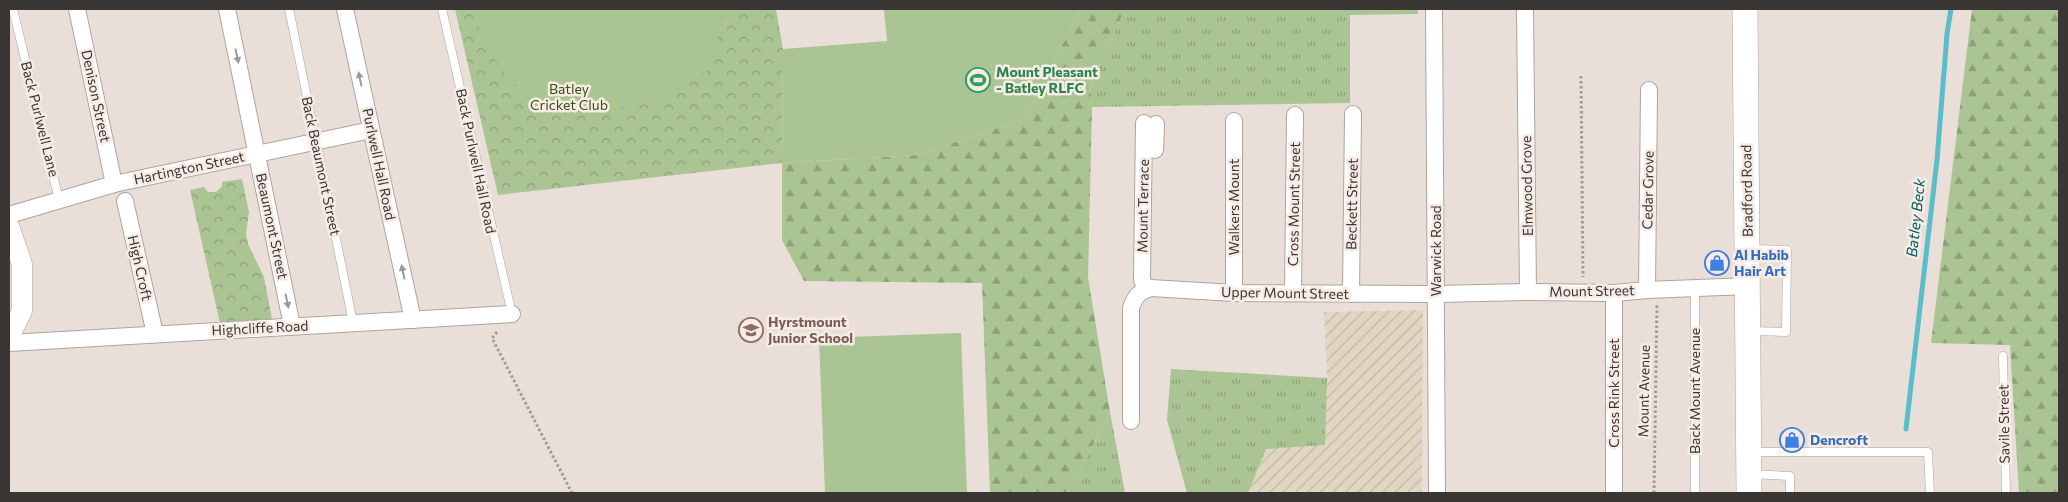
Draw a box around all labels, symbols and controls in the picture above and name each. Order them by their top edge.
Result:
street label: Denison Street [78,48,115,144]
one-way arrow [233,49,241,65]
street label: Back Purlwell Lane [18,59,63,178]
place label: Mount Pleasant - Batley RLFC [996,63,1098,96]
sports icon: Mount Pleasant - Batley RLFC [965,67,991,93]
one-way arrow [356,72,364,87]
park label: Batley Cricket Club [530,80,608,113]
street label: Back Purlwell Hall Road [453,87,500,235]
street label: Back Beaumont Street [298,95,345,237]
street label: Purlwell Hall Road [359,106,400,222]
street label: Elmwood Grove [1517,136,1536,236]
street label: Cross Mount Street [1284,142,1303,266]
street label: Bradford Road [1737,145,1756,237]
street label: Hartington Street [132,147,246,188]
street label: Cedar Grove [1638,150,1657,229]
street label: Walkers Mount [1225,158,1242,255]
street label: Beckett Street [1342,158,1361,250]
street label: Mount Terrace [1133,159,1152,253]
street label: Beaumont Street [253,171,292,281]
water label: Batley Beck [1902,177,1928,258]
street label: Warwick Road [1427,205,1444,297]
street label: High Croft [125,233,156,303]
place label: Al Habib Hair Art [1734,246,1789,279]
shop icon: Al Habib Hair Art [1704,250,1730,276]
one-way arrow [398,264,406,280]
street label: Mount Street [1549,281,1635,300]
street label: Upper Mount Street [1221,283,1349,302]
one-way arrow [283,294,291,309]
place label: Hyrstmount Junior School [768,313,853,346]
street label: Highcliffe Road [211,316,309,339]
school or university icon: Hyrstmount Junior School [738,317,764,343]
street label: Back Mount Avenue [1686,328,1703,454]
street label: Cross Rink Street [1605,338,1622,448]
street label: Mount Avenue [1634,345,1653,437]
street label: Savile Street [1994,384,2013,464]
shop icon: Dencroft [1779,427,1805,453]
place label: Dencroft [1810,431,1868,448]

